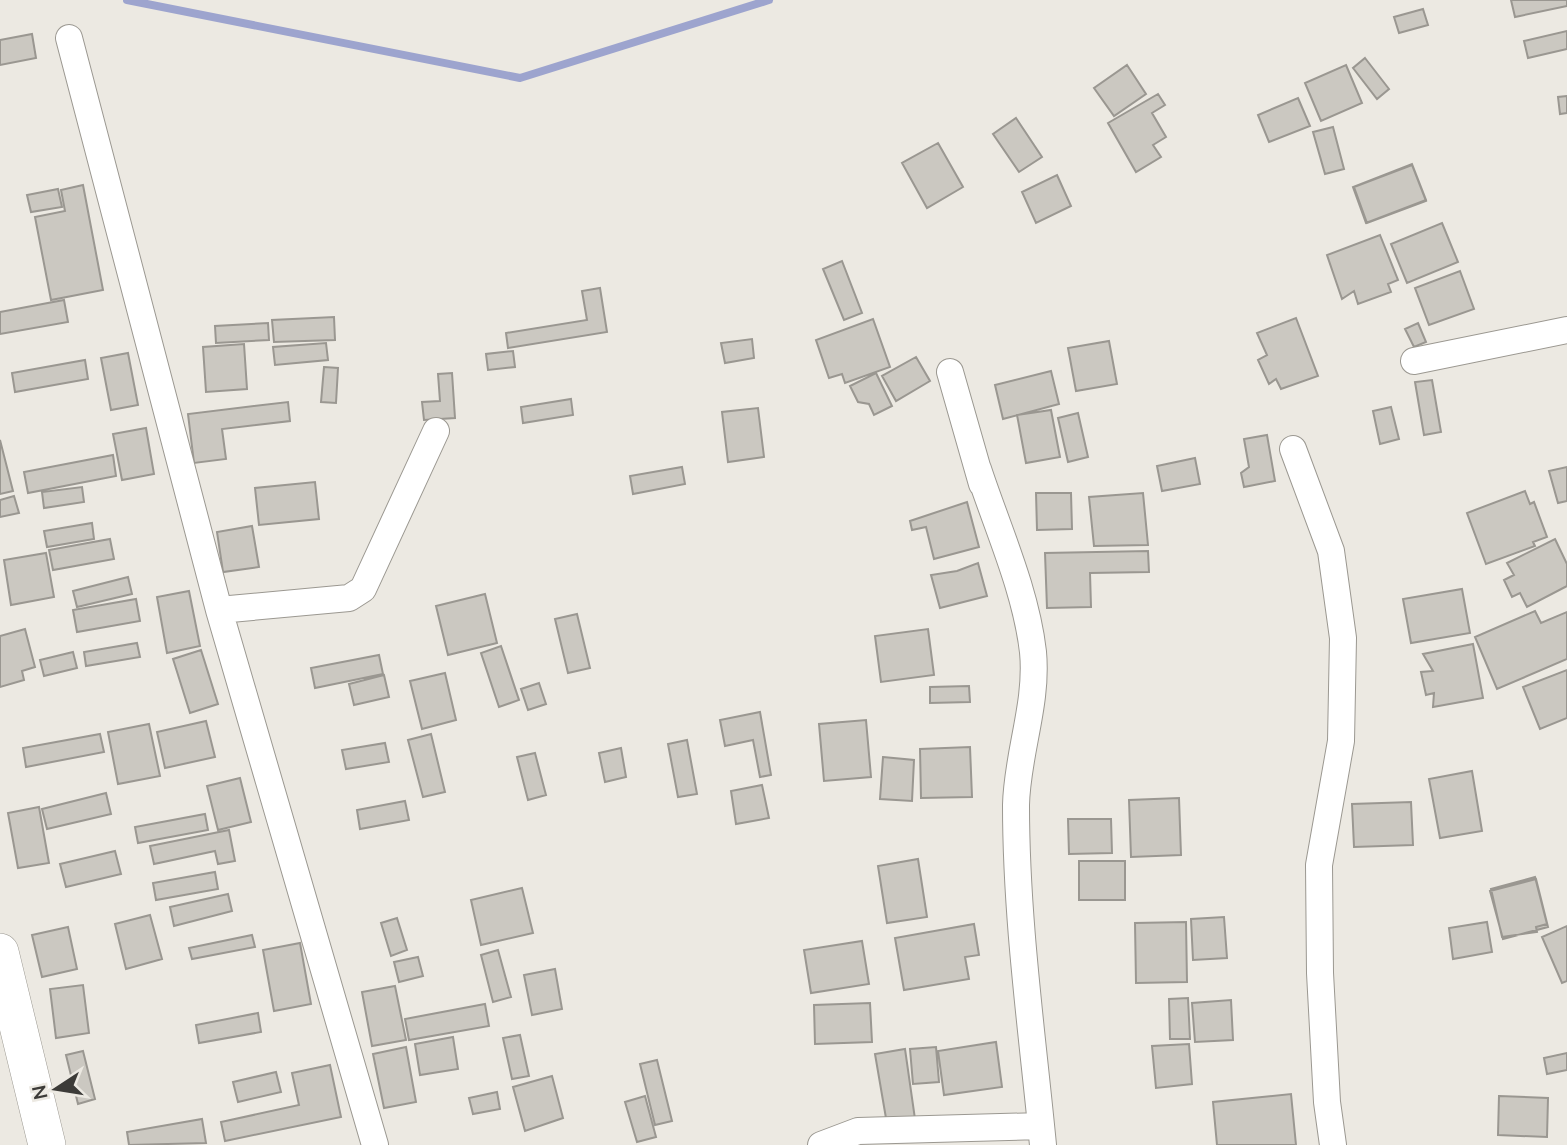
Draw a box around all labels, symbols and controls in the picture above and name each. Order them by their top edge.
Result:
north arrow [21,1054,91,1124]
text: N [26,1083,55,1102]

